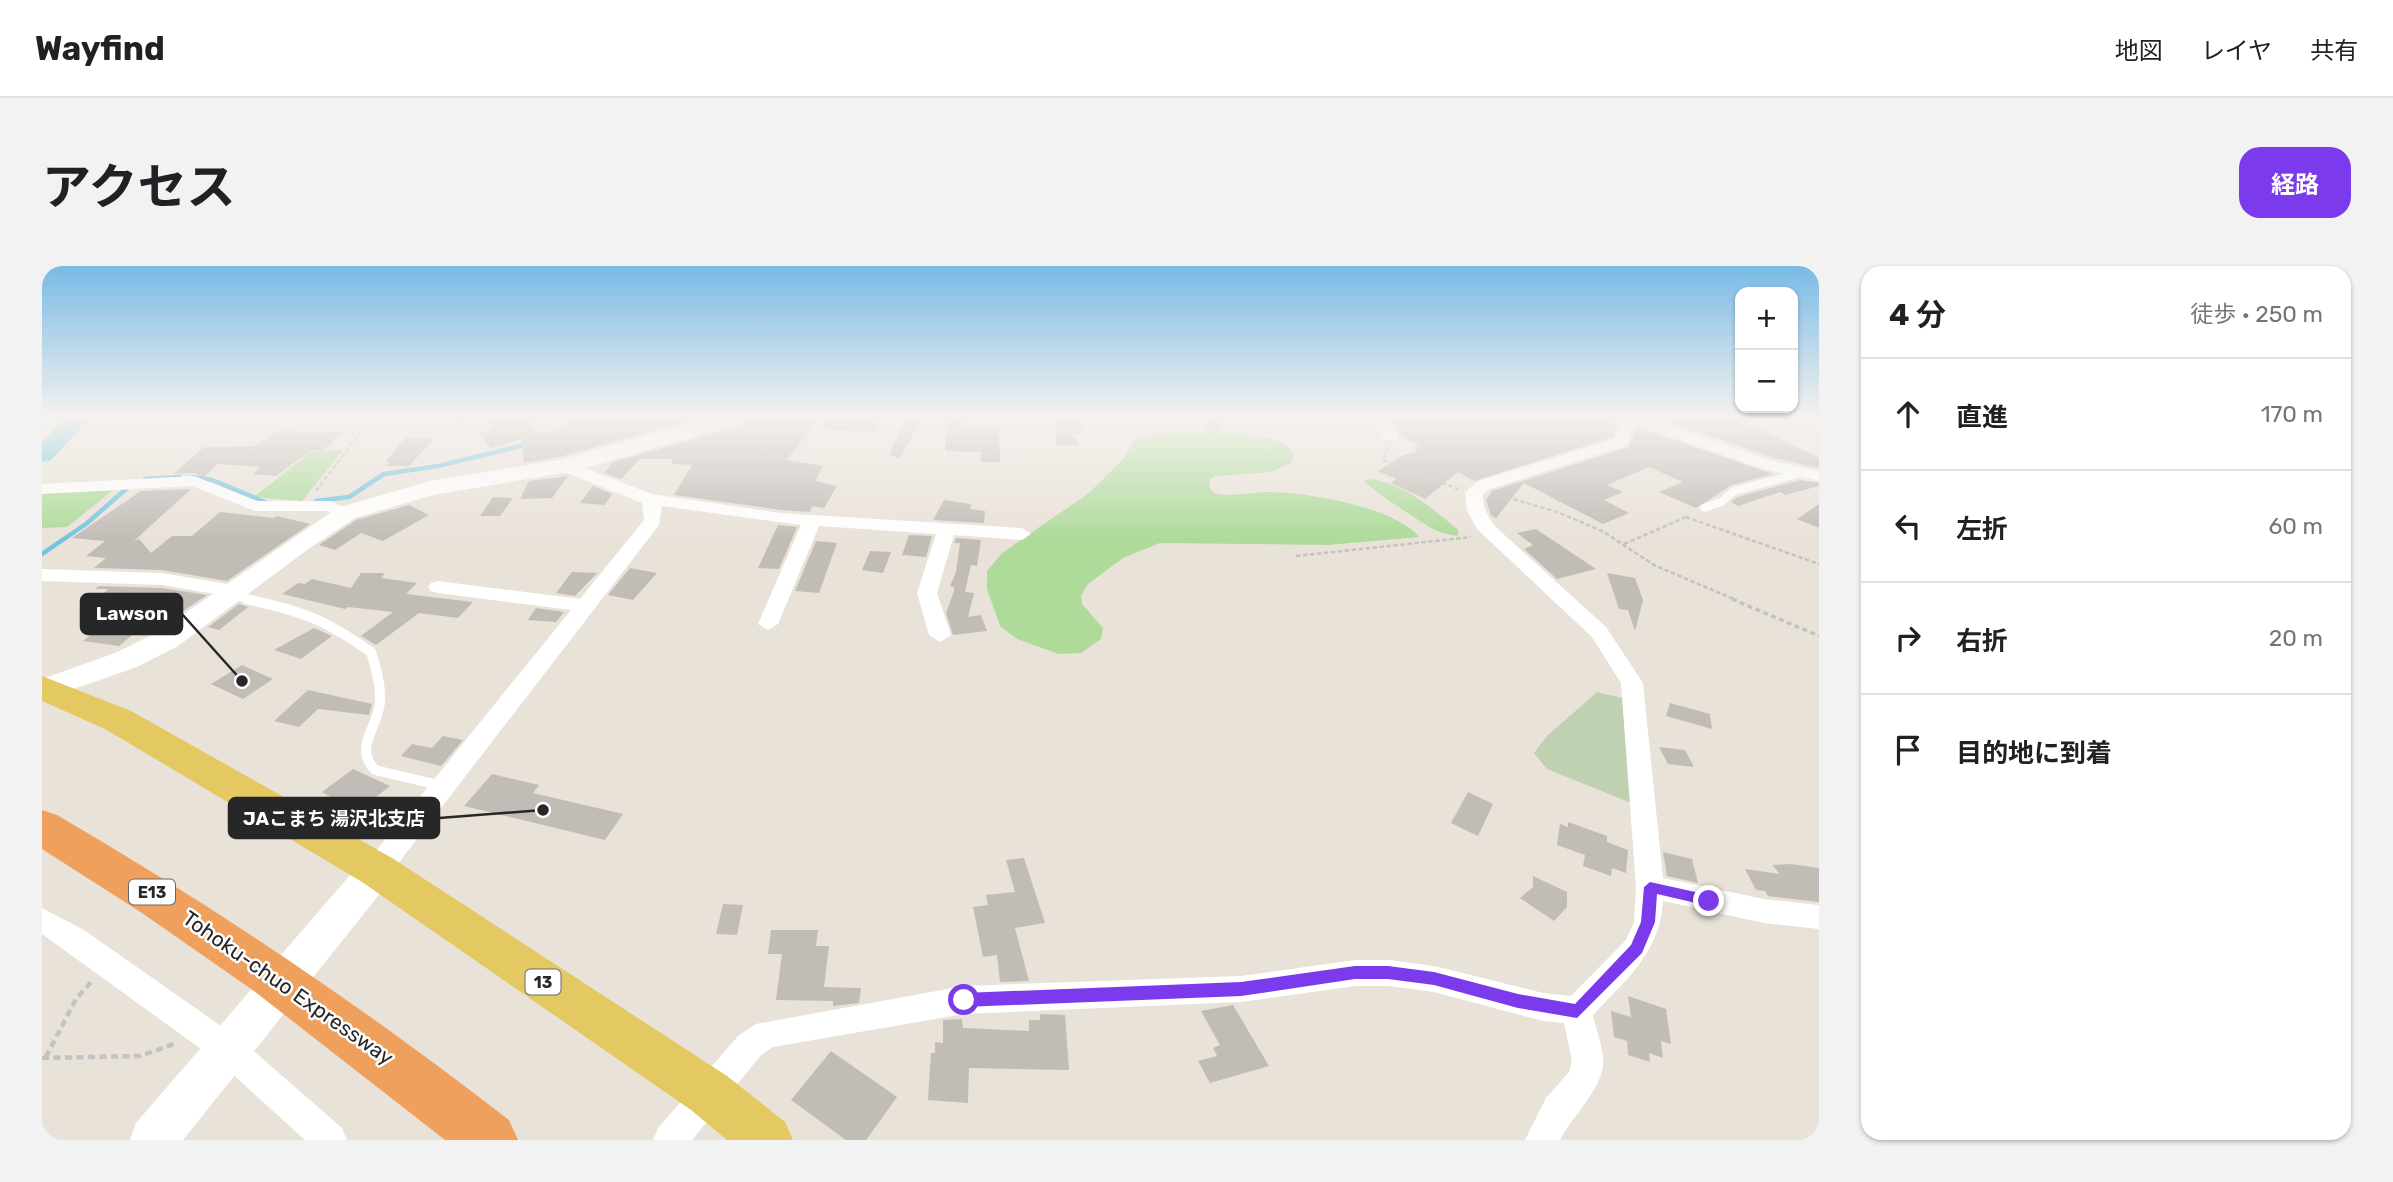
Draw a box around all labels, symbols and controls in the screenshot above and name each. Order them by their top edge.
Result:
text: Wayfind [35,29,165,68]
text: 地図 [2115,37,2163,65]
text: レイヤ [2201,37,2272,65]
text: 共有 [2310,37,2358,65]
button: 経路 [2239,147,2351,218]
text: アクセス [42,158,236,216]
map controls [1735,287,1798,413]
button: + [1735,287,1798,350]
text: 4 分 [1889,297,1946,333]
text: 徒歩 · 250 m [2190,300,2323,328]
button: − [1735,350,1798,413]
icon: ahead [1889,395,1927,433]
text: 170 m [2261,400,2323,428]
text: 直進 [1956,402,2008,433]
icon: left [1889,507,1927,545]
text: 60 m [2268,512,2323,540]
text: 左折 [1956,514,2008,545]
callout: Lawson [81,594,182,634]
text: Lawson [96,602,168,625]
icon: right [1889,619,1927,657]
text: 20 m [2269,624,2323,652]
text: 右折 [1956,626,2008,657]
icon: arrive [1889,731,1927,769]
text: 目的地に到着 [1956,738,2112,769]
callout: JAこまち 湯沢北支店 [229,798,439,838]
text: JAこまち 湯沢北支店 [243,807,425,830]
road number: E13 [129,880,175,904]
route end [1693,885,1724,916]
street label: Tohoku-chuo Expressway [178,905,399,1070]
road number: 13 [526,970,560,995]
route start [948,984,979,1015]

